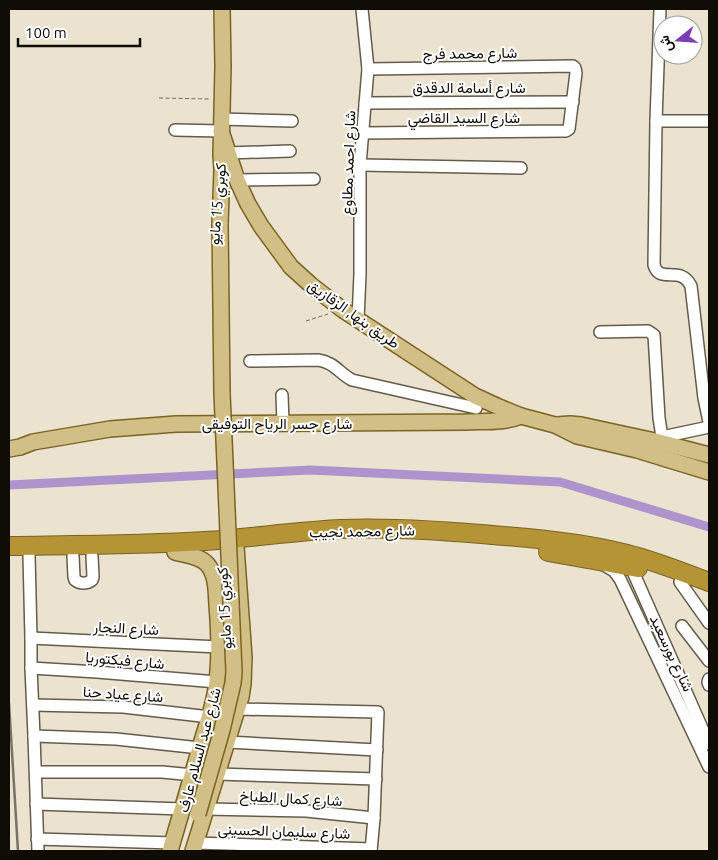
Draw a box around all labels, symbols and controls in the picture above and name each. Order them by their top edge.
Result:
scale bar [18,15,140,47]
north arrow [653,15,703,65]
text: 100 m [25,24,67,41]
text: ش [655,33,677,54]
street label: شارع محمد فرج [423,44,518,65]
street label: شارع أسامة الدقدق [412,79,526,99]
street label: شارع السيد القاضي [408,109,520,131]
street label: شارع احمد مطاوع [338,110,361,216]
street label: كوبري 15 مايو [205,162,234,246]
street label: طريق بنها, الزقازيق [304,276,403,354]
street label: شارع جسر الرياح التوفيقى [202,415,352,435]
street label: شارع محمد نجيب [309,522,415,543]
street label: كوبري 15 مايو [213,566,240,649]
street label: شارع بورسعيد [644,612,697,695]
street label: شارع النجار [92,618,159,641]
street label: شارع فيكتوريا [84,648,165,675]
street label: شارع عياد حنا [82,683,164,708]
street label: شارع عبد السلام عارف [174,685,227,815]
street label: شارع كمال الطباخ [239,787,343,812]
street label: شارع سليمان الحسينى [217,820,351,845]

